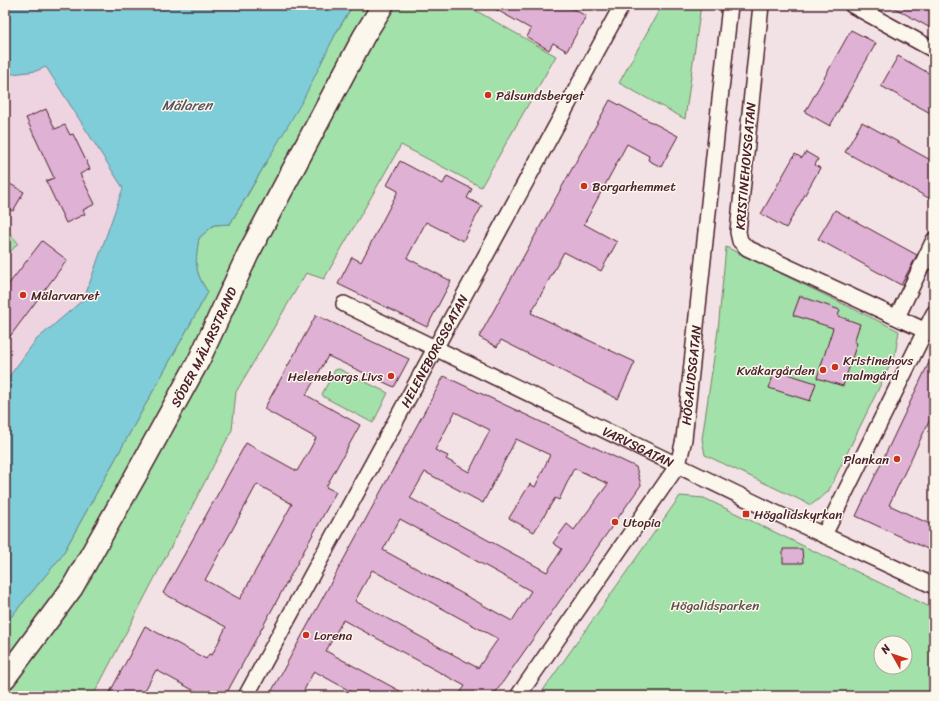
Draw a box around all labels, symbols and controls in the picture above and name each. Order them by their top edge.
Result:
place label: Pålsundsberget [496,84,585,107]
marker: Pålsundsberget [483,90,493,100]
water label: Mälaren [162,93,213,118]
street label: KRISTINEHOVSGATAN [728,101,763,231]
place label: Borgarhemmet [592,175,676,198]
marker: Borgarhemmet [579,181,589,191]
street label: SÖDER MÄLARSTRAND [164,283,244,412]
place label: Mälarvarvet [31,284,100,307]
marker: Mälarvarvet [18,290,28,300]
street label: HELENEBORGSGATAN [394,290,474,412]
street label: HÖGALIDSGATAN [675,324,708,426]
place label: Kristinehovs malmgård [843,349,914,387]
place label: Kväkargården [737,359,815,382]
marker: Kristinehovs malmgård [830,362,840,372]
place label: Heleneborgs Livs [288,365,383,388]
marker: Kväkargården [818,365,828,375]
marker: Heleneborgs Livs [386,371,396,381]
street label: VARVSGATAN [598,420,678,474]
place label: Plankan [843,448,889,471]
marker: Plankan [892,454,902,464]
place label: Högalidskyrkan [754,503,842,526]
marker: Högalidskyrkan [741,509,751,519]
place label: Utopia [623,511,661,534]
marker: Utopia [610,517,620,527]
park label: Högalidsparken [671,594,759,617]
place label: Lorena [314,624,353,647]
marker: Lorena [301,630,311,640]
north arrow [873,635,913,675]
text: N [875,640,896,659]

